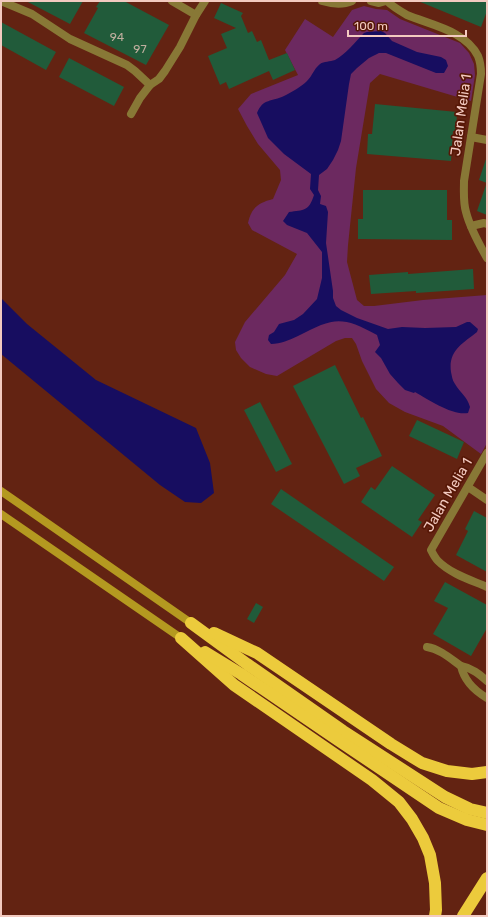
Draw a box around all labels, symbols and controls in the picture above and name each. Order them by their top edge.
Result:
scale bar [348,12,466,38]
text: 100 m [354,19,388,33]
house number: 94 [110,30,125,44]
house number: 97 [133,42,147,56]
street label: Jalan Melia 1 [447,73,475,157]
street label: Jalan Melia 1 [420,455,476,535]

